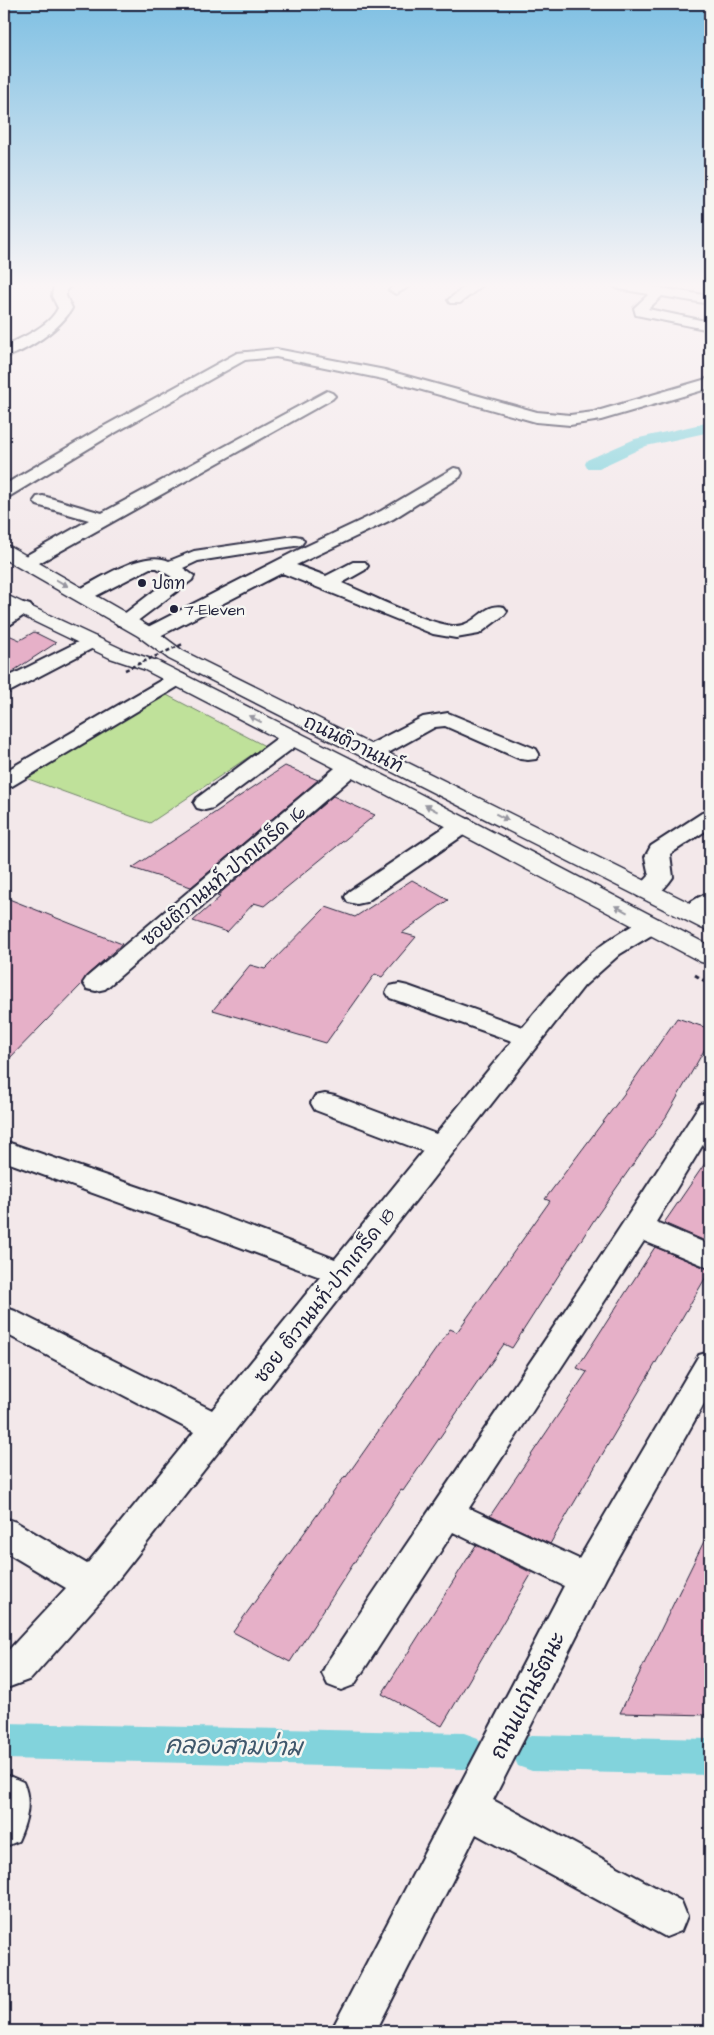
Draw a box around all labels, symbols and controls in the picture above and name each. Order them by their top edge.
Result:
place label: ปตท [152,573,185,595]
marker: ปตท [136,577,148,589]
one-way arrow [55,579,68,588]
place label: 7-Eleven [184,599,244,621]
marker: 7-Eleven [168,603,180,615]
street label: ถนนติวานนท์ [299,709,408,780]
one-way arrow [247,715,262,723]
street label: ซอยติวานนท์-ปากเกร็ด 16 [136,799,312,953]
one-way arrow [423,804,438,812]
one-way arrow [495,813,509,821]
one-way arrow [613,905,628,913]
street label: ซอย ติวานนท์-ปากเกร็ด 18 [248,1203,402,1389]
street label: ถนนแก่นรัตนะ [483,1627,574,1765]
water label: คลองสามง่าม [165,1729,305,1765]

